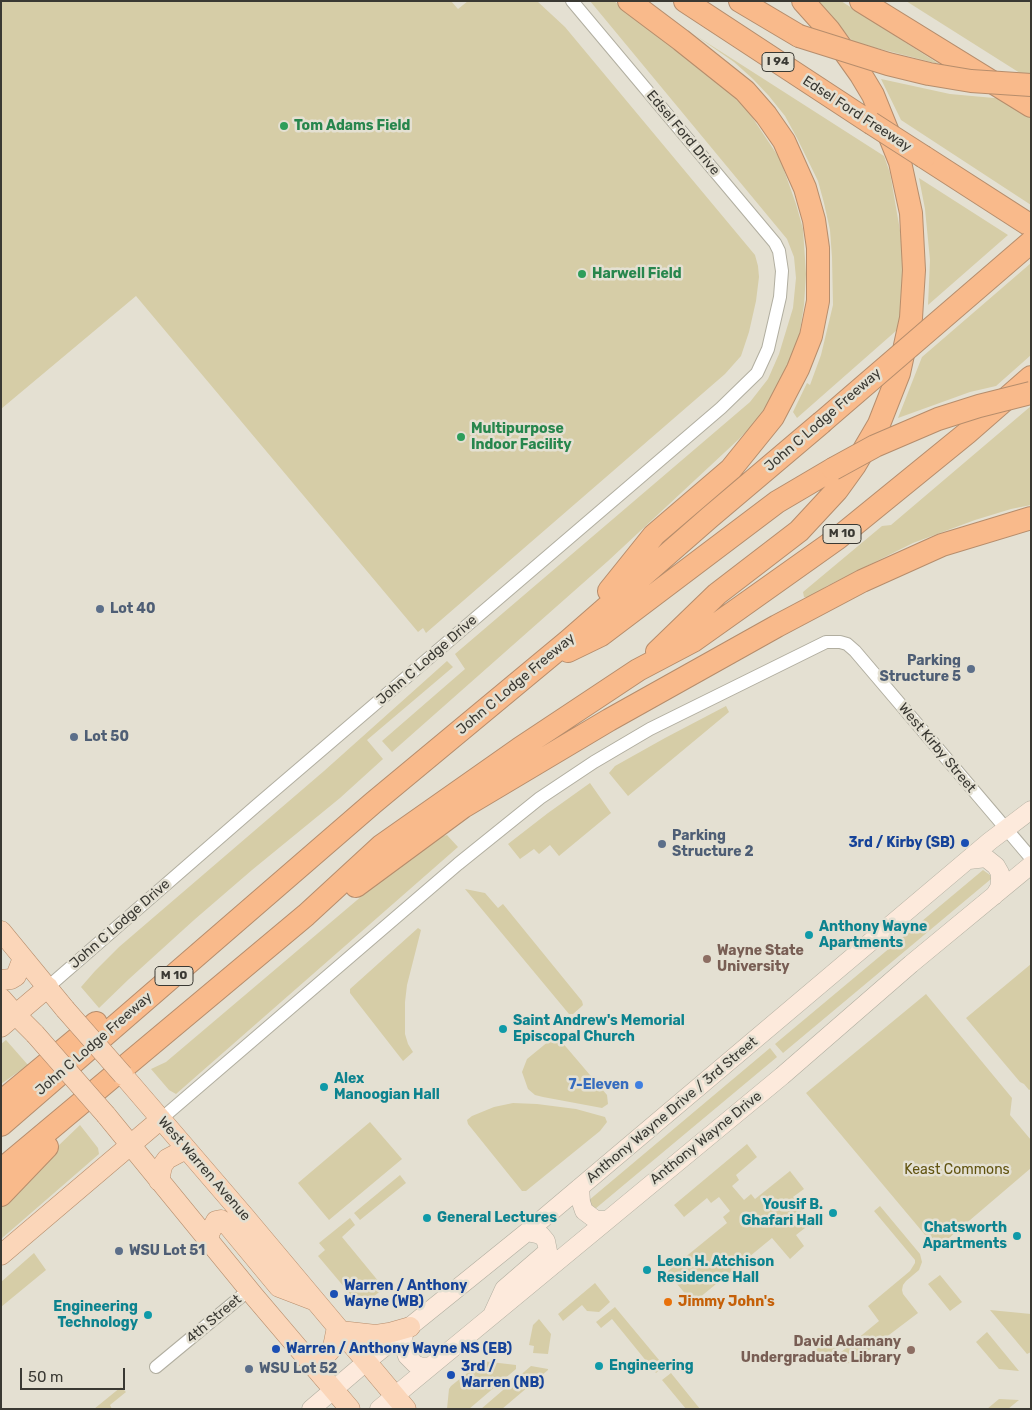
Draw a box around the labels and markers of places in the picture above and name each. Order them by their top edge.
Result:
place label: Tom Adams Field [294,118,410,134]
marker: Tom Adams Field [278,120,290,132]
place label: Harwell Field [592,266,682,282]
marker: Harwell Field [576,268,588,280]
place label: Multipurpose Indoor Facility [471,421,572,454]
marker: Multipurpose Indoor Facility [455,431,467,443]
place label: Lot 40 [110,601,155,617]
marker: Lot 40 [94,603,106,615]
place label: Parking Structure 5 [879,653,961,686]
marker: Parking Structure 5 [965,663,977,675]
place label: Lot 50 [84,729,129,745]
marker: Lot 50 [68,731,80,743]
place label: Parking Structure 2 [672,828,754,860]
place label: 3rd / Kirby (SB) [848,835,955,851]
marker: 3rd / Kirby (SB) [959,837,971,849]
marker: Parking Structure 2 [656,838,668,850]
place label: Anthony Wayne Apartments [819,919,927,952]
marker: Anthony Wayne Apartments [803,929,815,941]
place label: Wayne State University [717,943,804,976]
marker: Wayne State University [701,953,713,965]
place label: Saint Andrew's Memorial Episcopal Church [513,1013,685,1046]
marker: Saint Andrew's Memorial Episcopal Church [497,1023,509,1035]
place label: Alex Manoogian Hall [334,1071,440,1104]
place label: 7-Eleven [568,1077,629,1093]
marker: 7-Eleven [633,1079,645,1091]
marker: Alex Manoogian Hall [318,1081,330,1093]
place label: Yousif B. Ghafari Hall [741,1197,823,1230]
marker: Yousif B. Ghafari Hall [827,1207,839,1219]
place label: General Lectures [437,1210,557,1226]
marker: General Lectures [421,1212,433,1224]
place label: Chatsworth Apartments [923,1220,1007,1252]
marker: Chatsworth Apartments [1011,1230,1023,1242]
place label: WSU Lot 51 [129,1243,205,1259]
marker: WSU Lot 51 [113,1245,125,1257]
place label: Leon H. Atchison Residence Hall [657,1254,774,1286]
marker: Leon H. Atchison Residence Hall [641,1264,653,1276]
place label: Warren / Anthony Wayne (WB) [344,1278,467,1310]
marker: Warren / Anthony Wayne (WB) [328,1288,340,1300]
place label: Jimmy John's [678,1294,775,1310]
marker: Jimmy John's [662,1296,674,1308]
place label: Engineering Technology [53,1299,138,1331]
marker: Engineering Technology [142,1309,154,1321]
place label: David Adamany Undergraduate Library [741,1334,901,1366]
place label: Warren / Anthony Wayne NS (EB) [286,1341,512,1357]
marker: Warren / Anthony Wayne NS (EB) [270,1343,282,1355]
marker: David Adamany Undergraduate Library [905,1344,917,1356]
place label: Engineering [609,1358,694,1374]
place label: 3rd / Warren (NB) [461,1359,544,1391]
marker: Engineering [593,1360,605,1372]
place label: WSU Lot 52 [259,1361,337,1377]
marker: WSU Lot 52 [243,1363,255,1375]
marker: 3rd / Warren (NB) [445,1369,457,1381]

